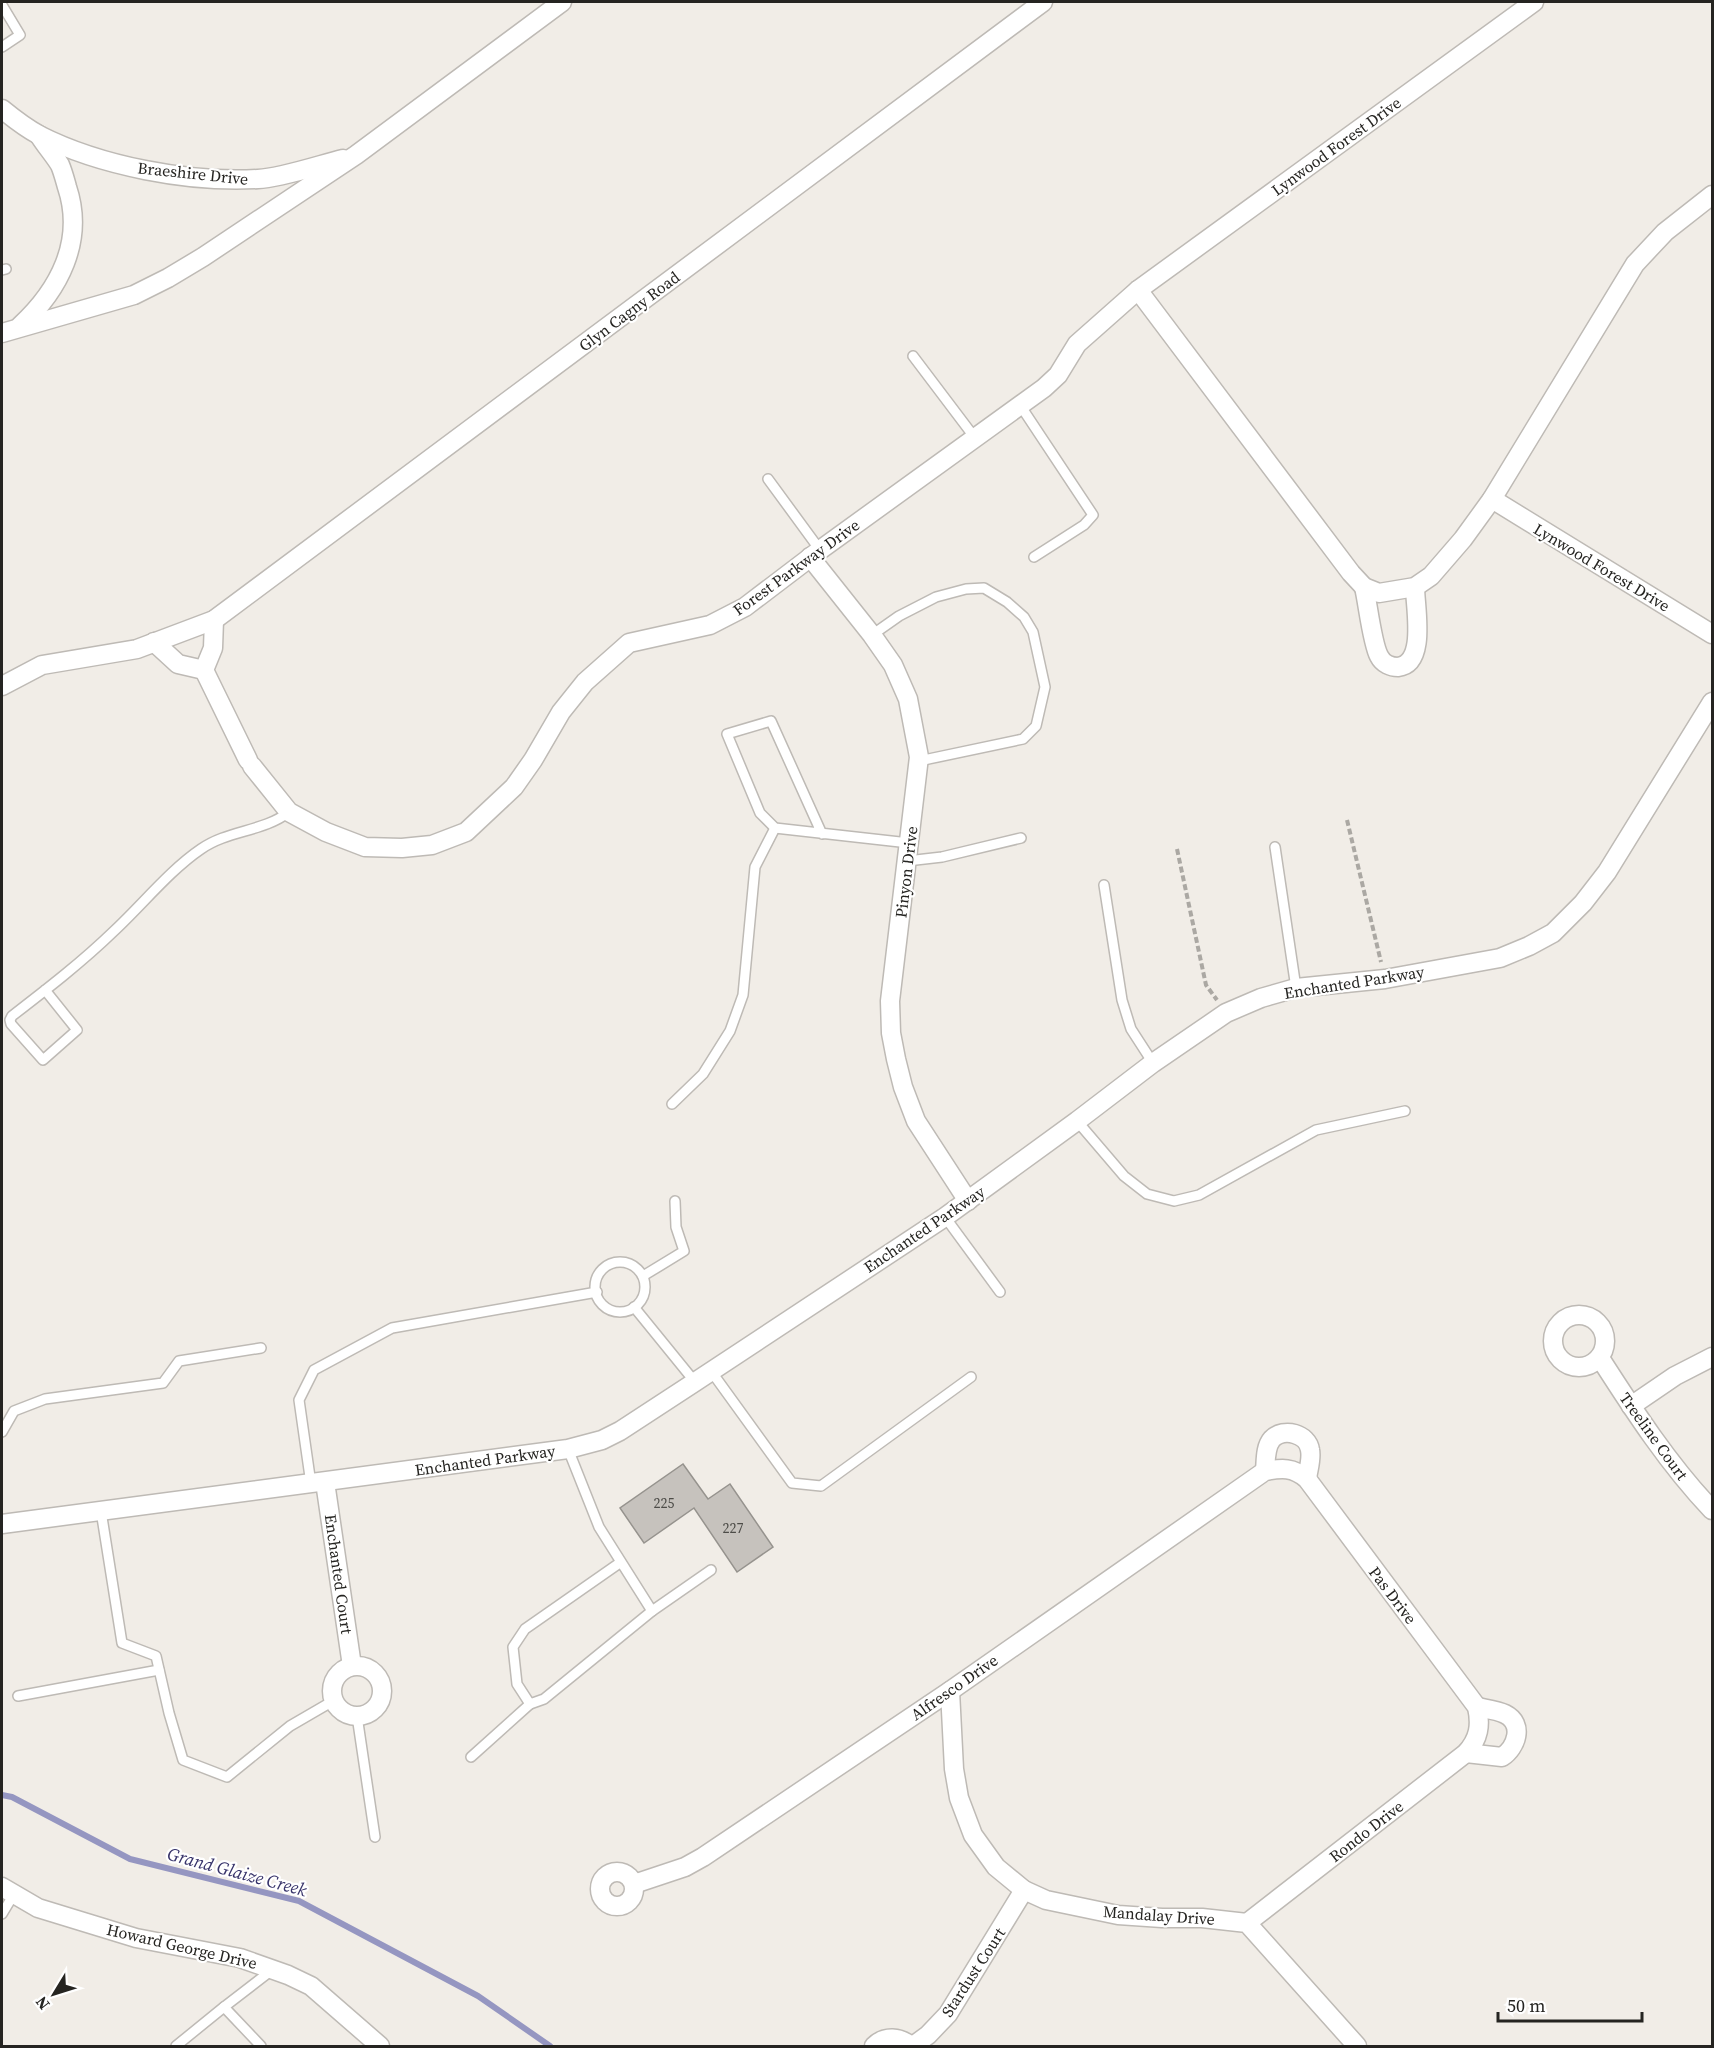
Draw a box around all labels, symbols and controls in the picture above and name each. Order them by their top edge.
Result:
street label: Lynwood Forest Drive [1267,91,1405,201]
street label: Braeshire Drive [137,156,249,190]
street label: Glyn Cagny Road [574,266,684,356]
street label: Forest Parkway Drive [728,514,864,620]
street label: Lynwood Forest Drive [1530,518,1674,616]
street label: Pinyon Drive [889,825,923,919]
street label: Enchanted Parkway [1282,960,1426,1004]
street label: Enchanted Parkway [859,1180,989,1278]
street label: Treeline Court [1615,1388,1694,1485]
street label: Enchanted Parkway [413,1439,557,1481]
house number: 225 [654,1493,675,1513]
street label: Enchanted Court [320,1513,358,1636]
house number: 227 [723,1518,744,1538]
street label: Pas Drive [1364,1562,1422,1628]
street label: Alfresco Drive [906,1649,1002,1725]
street label: Rondo Drive [1324,1795,1408,1867]
water label: Grand Glaize Creek [165,1841,310,1902]
street label: Mandalay Drive [1102,1900,1216,1930]
street label: Howard George Drive [105,1918,259,1974]
street label: Stardust Court [936,1922,1011,2021]
north arrow [24,1964,84,2024]
scale bar [1498,1985,1642,2023]
text: N [30,1992,54,2015]
text: 50 m [1507,1993,1545,2018]

